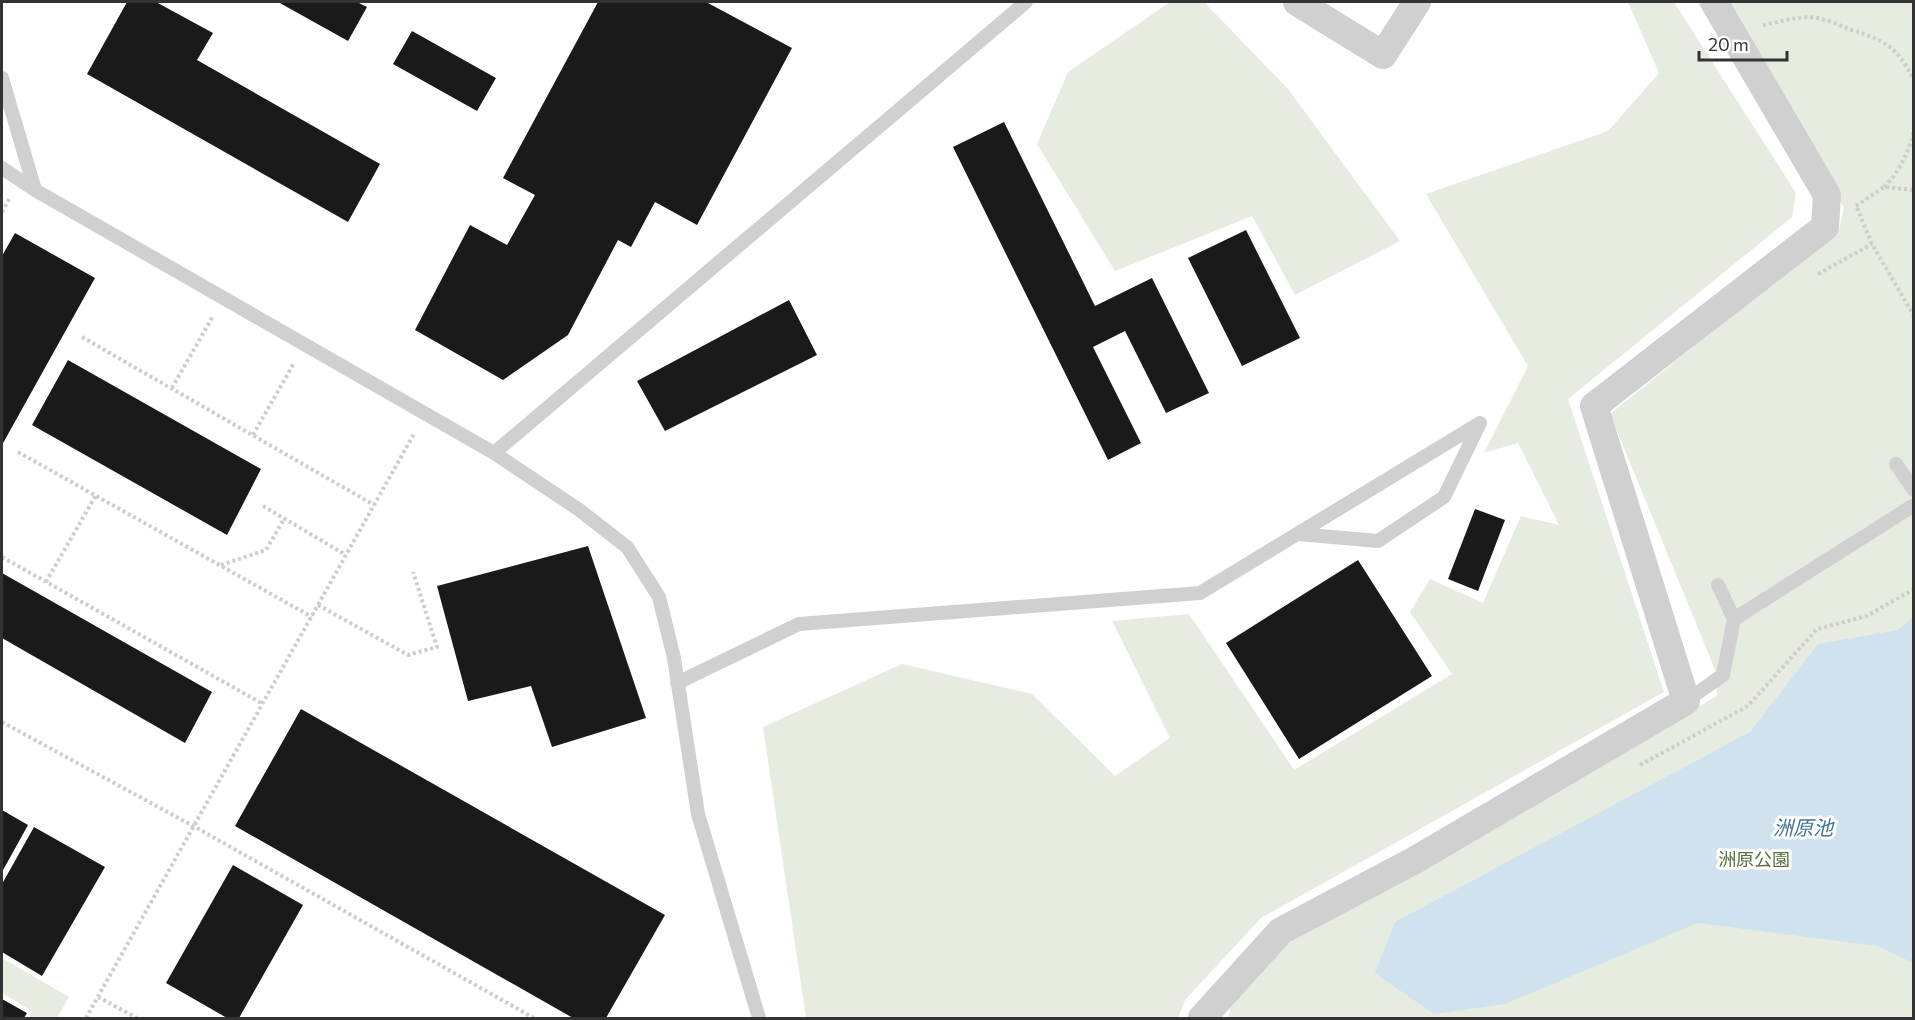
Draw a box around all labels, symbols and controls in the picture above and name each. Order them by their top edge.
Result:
scale bar [1699,24,1788,62]
text: 20 m [1708,33,1749,55]
water label: 洲原池 [1773,815,1835,839]
park label: 洲原公園 [1718,848,1790,870]

